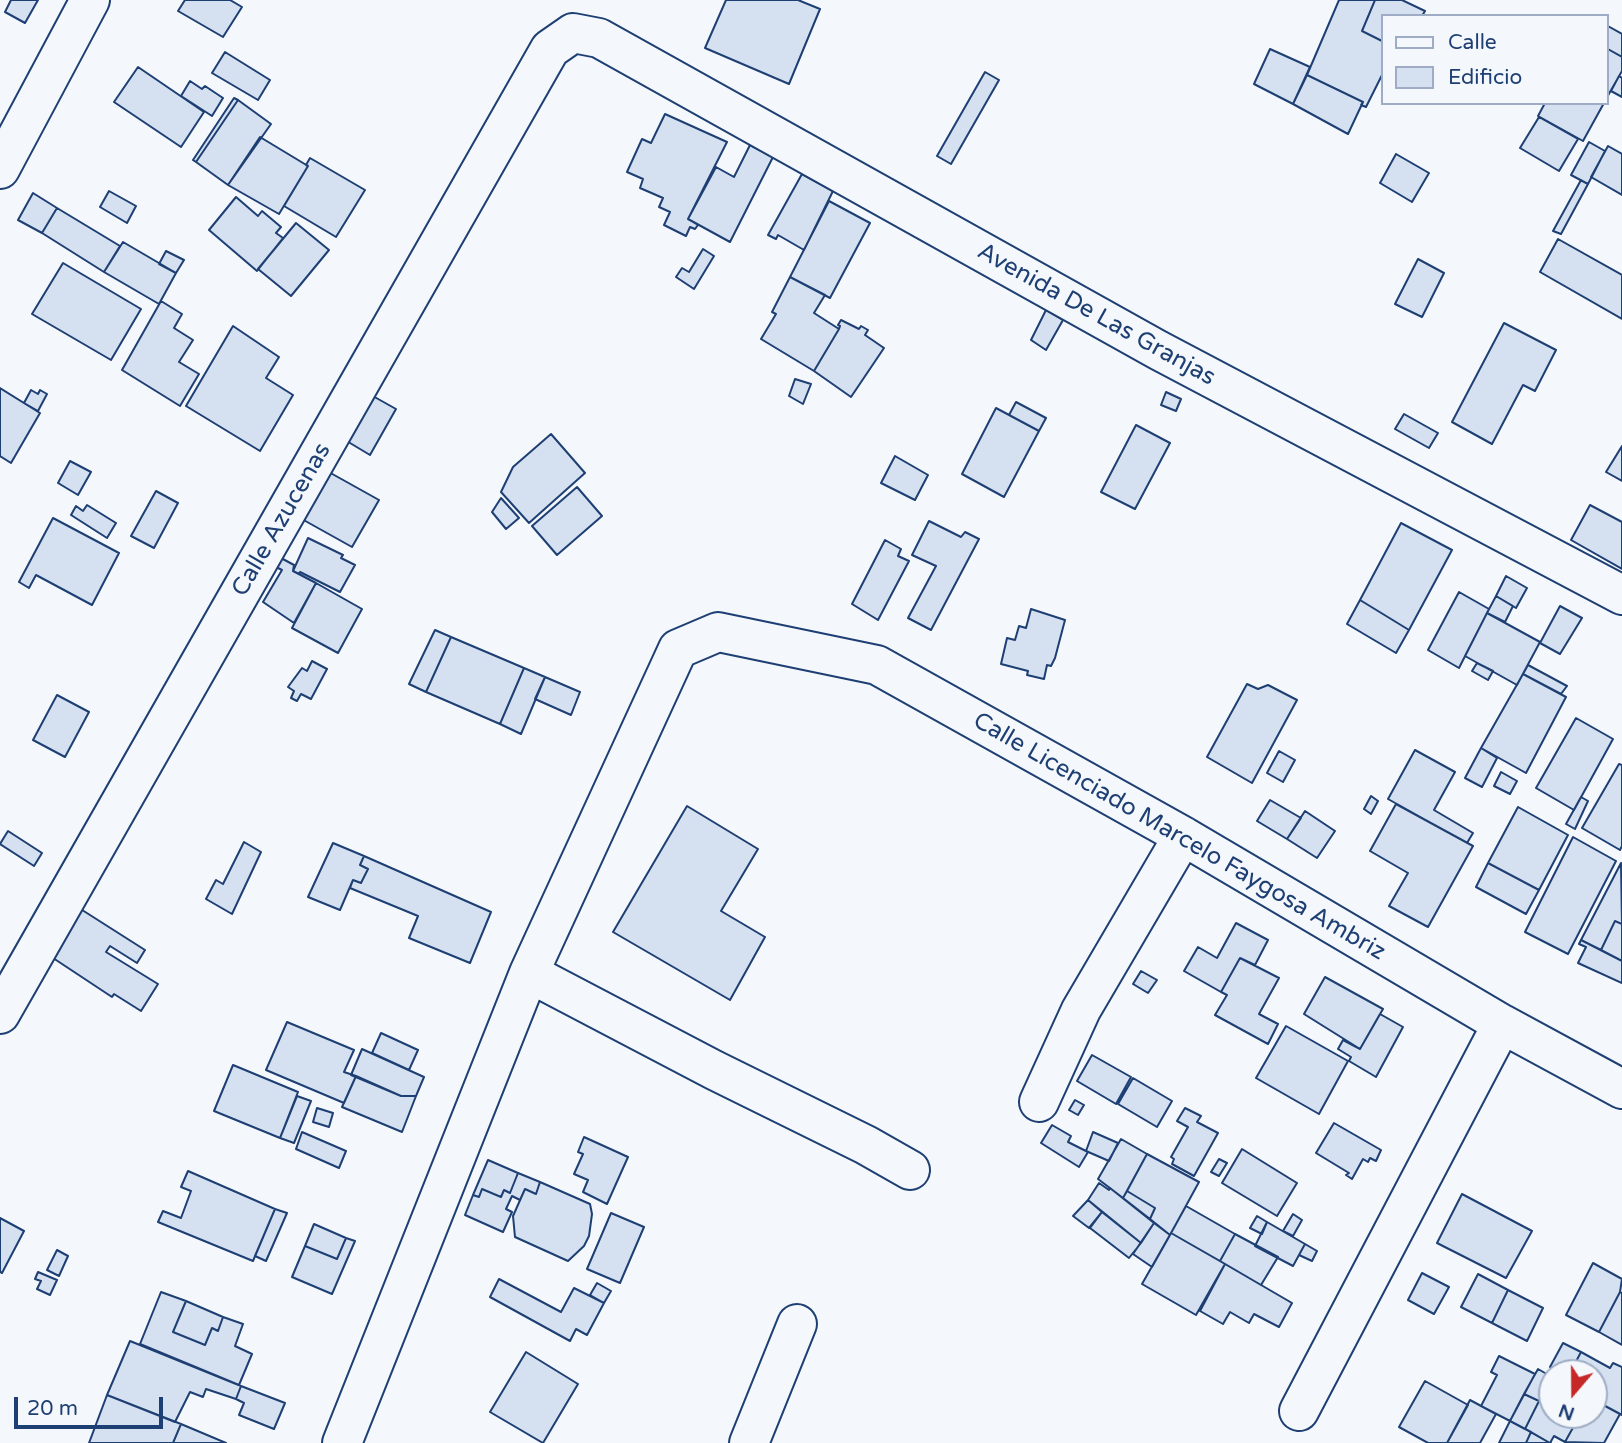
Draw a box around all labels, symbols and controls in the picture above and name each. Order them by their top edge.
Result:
legend [1380,14,1608,105]
text: Calle [1448,30,1497,55]
text: Edificio [1448,65,1522,90]
street label: Avenida De Las Granjas [972,238,1220,392]
street label: Calle Azucenas [226,438,338,602]
street label: Calle Licenciado Marcelo Faygosa Ambriz [968,707,1390,967]
north arrow [1538,1359,1608,1429]
scale bar [18,1384,166,1428]
text: 20 m [27,1396,78,1421]
text: N [1556,1399,1577,1425]

